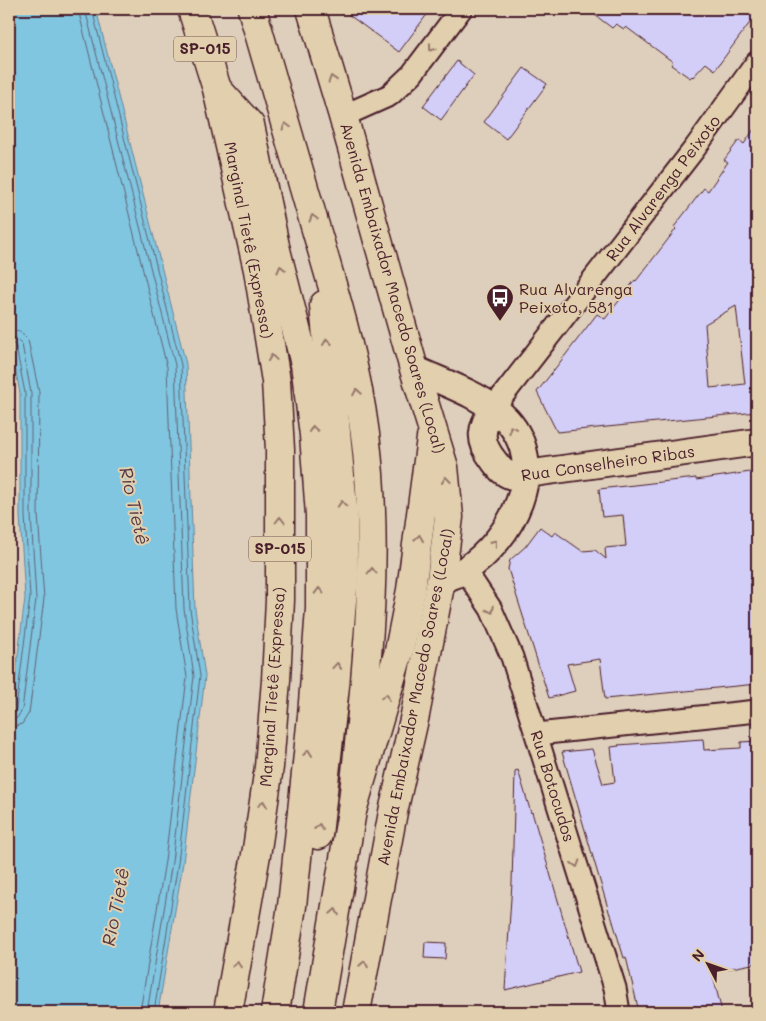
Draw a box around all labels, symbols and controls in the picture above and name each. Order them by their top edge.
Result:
road number: SP-015 [174,36,236,62]
one-way arrow [429,42,438,52]
one-way arrow [328,76,338,84]
street label: Rua Alvarenga Peixoto [601,110,724,265]
street label: Avenida Embaixador Macedo Soares (Local) [336,120,451,456]
one-way arrow [281,122,291,130]
street label: Marginal Tietê (Expressa) [220,140,279,340]
one-way arrow [308,214,318,222]
one-way arrow [276,265,287,274]
place label: Rua Alvarenga Peixoto, 581 [519,278,633,317]
bus stop icon: Rua Alvarenga Peixoto, 581 [485,283,515,322]
one-way arrow [322,338,333,346]
one-way arrow [267,353,278,361]
one-way arrow [353,387,363,396]
one-way arrow [308,424,319,432]
one-way arrow [509,425,519,434]
street label: Rua Conselheiro Ribas [520,440,696,485]
water label: Rio Tietê [114,464,156,547]
one-way arrow [441,476,452,484]
one-way arrow [337,499,348,507]
one-way arrow [275,516,285,524]
street label: Avenida Embaixador Macedo Soares (Local) [371,527,458,867]
one-way arrow [413,534,424,542]
road number: SP-015 [249,536,311,562]
one-way arrow [489,540,497,549]
one-way arrow [367,567,377,574]
street label: Marginal Tietê (Expressa) [254,586,289,788]
one-way arrow [314,587,324,594]
one-way arrow [485,605,495,614]
one-way arrow [331,662,342,670]
one-way arrow [380,694,390,702]
street label: Rua Botocudos [527,727,580,844]
one-way arrow [302,748,313,756]
one-way arrow [258,800,268,808]
one-way arrow [313,823,323,832]
one-way arrow [571,859,581,867]
water label: Rio Tietê [96,866,134,948]
one-way arrow [329,908,339,917]
north arrow [684,938,734,988]
text: N [687,945,708,965]
one-way arrow [231,960,241,969]
one-way arrow [359,960,369,969]

